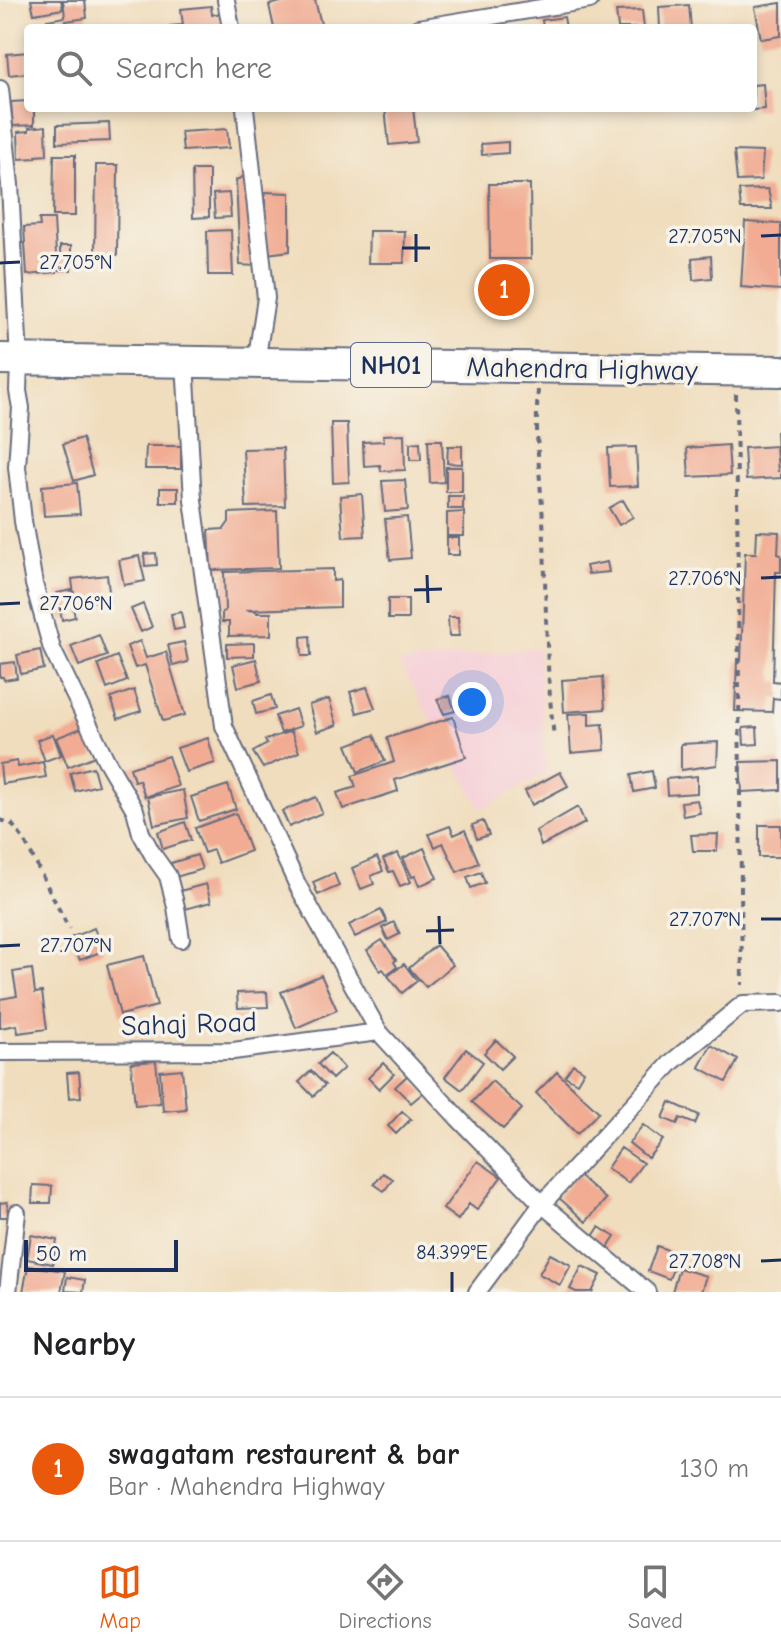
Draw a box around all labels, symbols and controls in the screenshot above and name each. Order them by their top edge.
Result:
search box [24,24,757,112]
icon: search [52,46,96,90]
text: Search here [116,51,272,86]
text: 27.705°N [668,225,742,248]
text: 27.705°N [39,251,113,274]
pin: 1 [478,260,530,320]
road number: NH01 [351,343,431,387]
street label: Mahendra Highway [466,351,698,387]
text: 27.706°N [668,567,742,590]
text: 27.706°N [39,592,113,615]
your location [452,682,492,722]
text: 27.707°N [669,908,741,931]
text: 27.707°N [40,934,112,957]
street label: Sahaj Road [121,1006,257,1042]
scale bar [24,1236,178,1272]
text: 50 m [36,1241,87,1267]
text: 84.399°E [416,1241,488,1264]
text: 27.708°N [669,1250,741,1273]
text: Nearby [32,1324,135,1364]
text: swagatam restaurent & bar [108,1437,459,1472]
text: 1 [53,1454,63,1484]
text: 130 m [680,1454,749,1484]
text: Bar · Mahendra Highway [108,1472,385,1502]
tab: Map [98,1560,142,1634]
tab: Directions [339,1560,432,1634]
tab: Saved [628,1560,683,1634]

